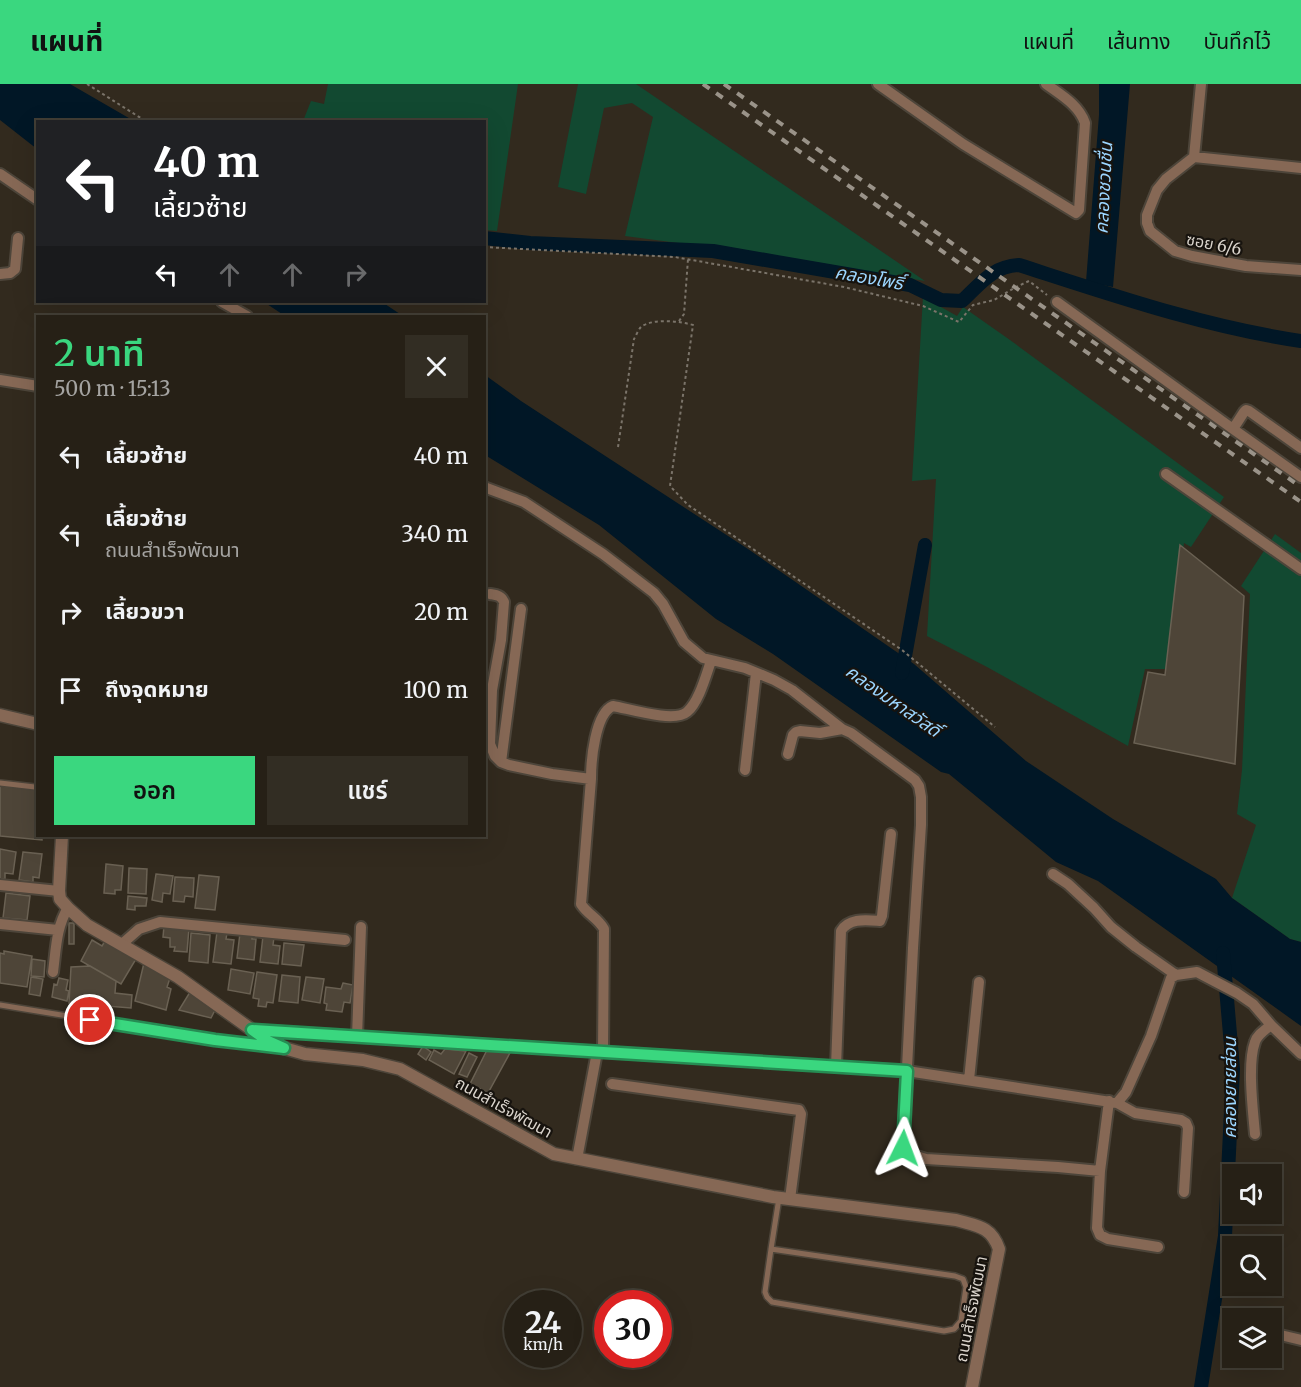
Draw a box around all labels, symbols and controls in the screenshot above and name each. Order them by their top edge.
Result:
text: แผนที่ [30,23,103,59]
text: แผนที่ [1023,28,1074,55]
text: เส้นทาง [1107,28,1171,55]
text: บันทึกไว้ [1204,28,1271,55]
text: 40 m [153,136,259,188]
water label: คลองชวนชื่น [1089,140,1117,235]
icon: left [54,144,132,222]
text: เลี้ยวซ้าย [153,190,247,224]
street label: ซอย 6/6 [1185,229,1244,259]
icon: left [150,258,183,291]
icon: ahead [213,258,246,291]
icon: ahead [276,258,309,291]
icon: right [339,258,372,291]
water label: คลองโพธิ์ [833,260,910,296]
text: 2 นาที [54,331,145,376]
button: close [405,335,468,398]
text: 500 m · 15:13 [54,376,171,401]
icon: left [54,440,87,473]
text: เลี้ยวซ้าย [105,441,187,469]
text: 40 m [413,442,468,470]
text: เลี้ยวซ้าย [105,504,187,532]
icon: left [54,518,87,551]
text: 340 m [401,520,468,548]
text: ถนนสำเร็จพัฒนา [105,537,240,562]
icon: right [54,596,87,629]
text: เลี้ยวขวา [105,597,185,625]
text: 20 m [414,598,468,626]
water label: คลองมหาสวัสดิ์ [841,659,949,745]
icon: arrive [54,674,87,707]
text: ถึงจุดหมาย [105,675,209,703]
text: 100 m [403,676,468,704]
button: ออก [54,756,255,825]
button: แชร์ [267,756,468,825]
pin [64,994,115,1045]
icon: arrive [73,1003,106,1036]
water label: คลองยายส่อน [1218,1036,1241,1139]
street label: ถนนสำเร็จพัฒนา [452,1072,556,1142]
position arrow [871,1116,935,1180]
map controls [1222,1164,1282,1368]
button: sound [1222,1164,1282,1224]
button: search [1222,1236,1282,1296]
street label: ถนนสำเร็จพัฒนา [951,1254,991,1364]
speed limit sign: 30 [594,1290,672,1368]
text: 24 [525,1303,561,1341]
button: layers [1222,1308,1282,1368]
text: km/h [523,1335,563,1354]

